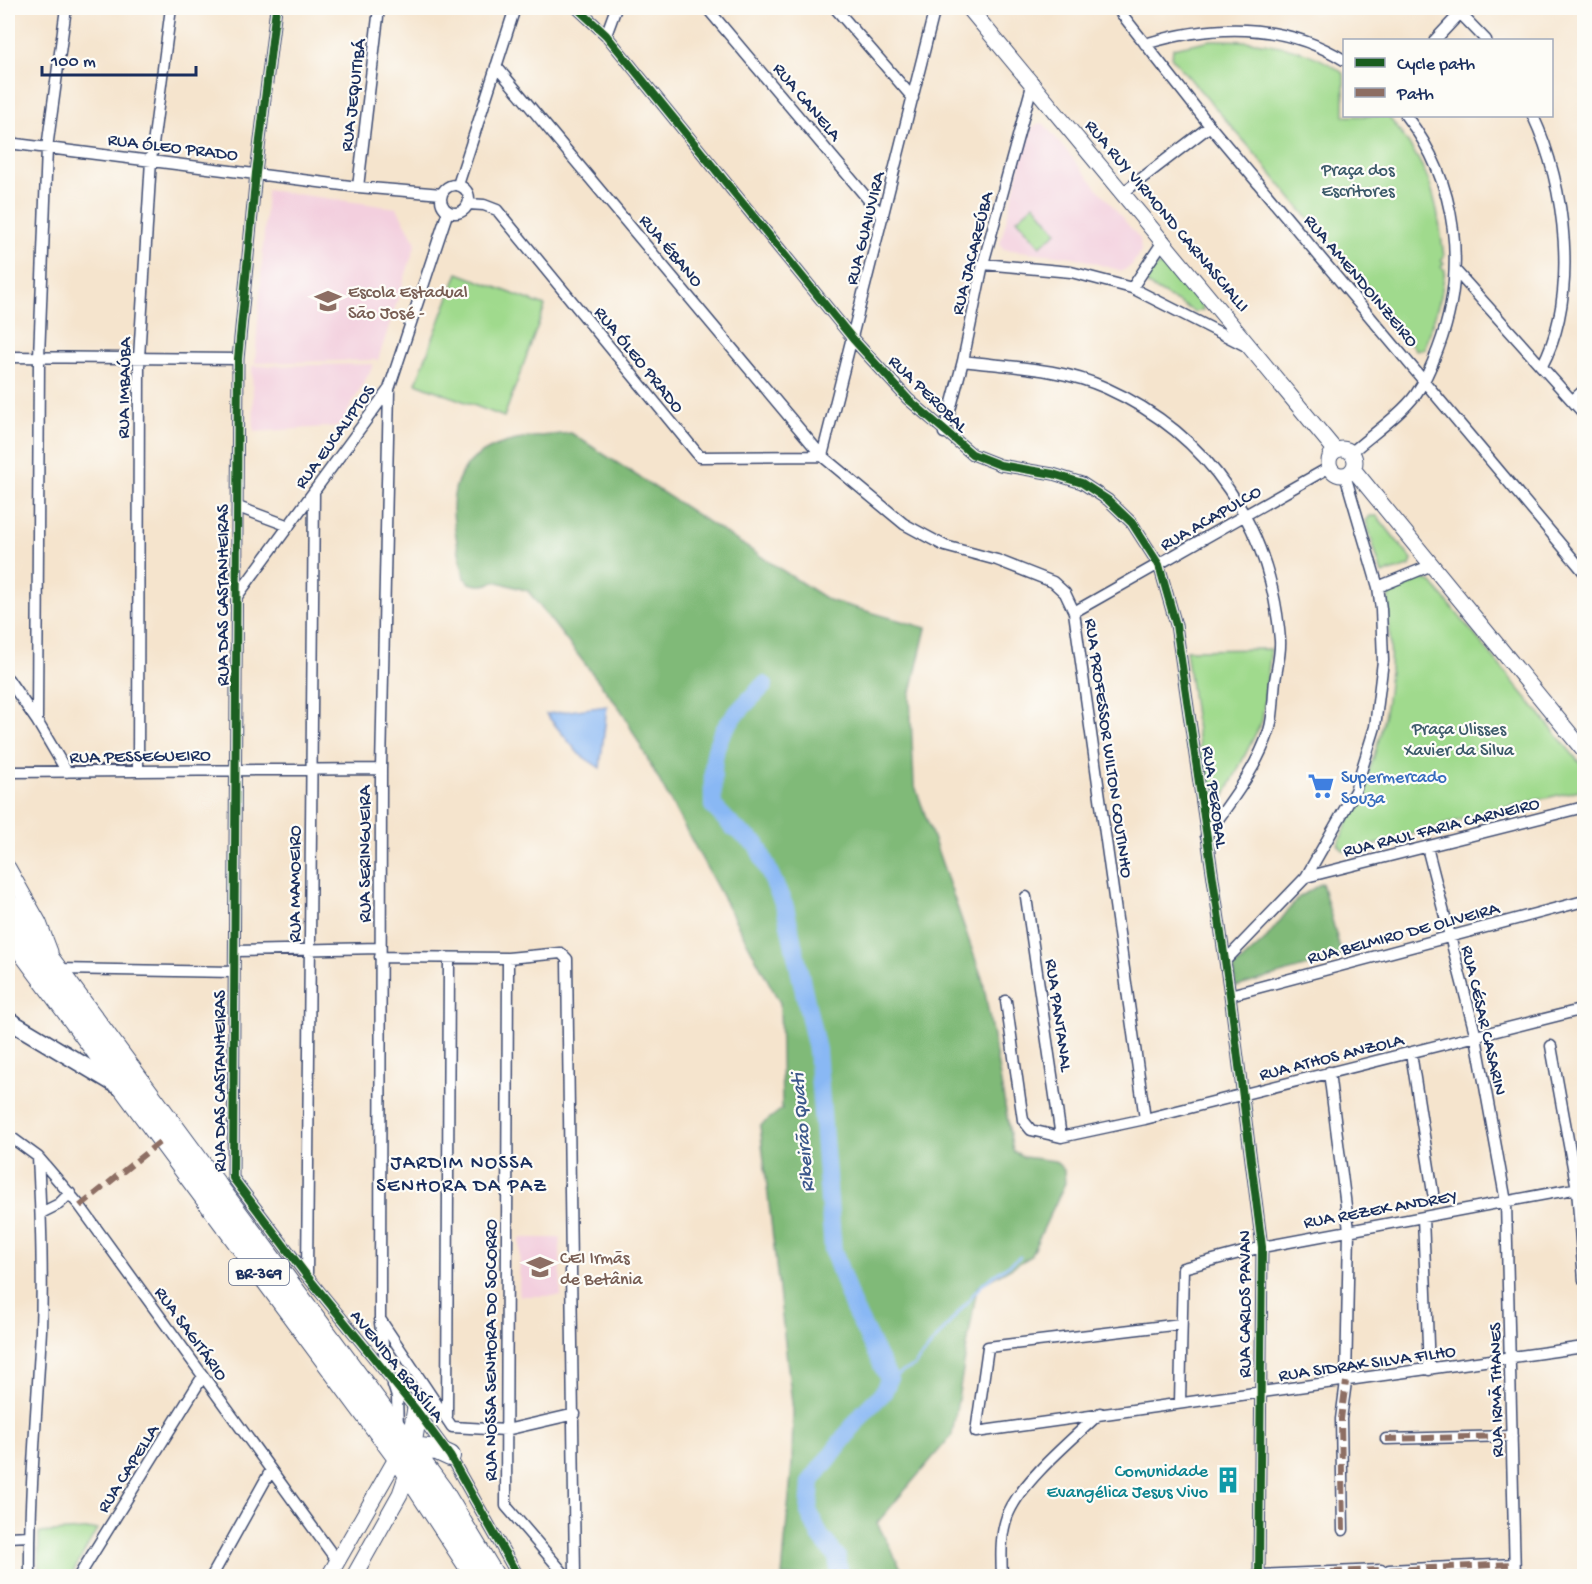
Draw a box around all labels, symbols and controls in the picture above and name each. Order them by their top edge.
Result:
street label: RUA JEQUITIBÁ [336,36,372,153]
scale bar [42,39,196,77]
legend [1343,39,1553,117]
text: 100 m [50,52,96,73]
text: Cycle path [1397,55,1475,76]
street label: RUA CANELA [767,59,846,147]
text: Path [1396,85,1434,106]
street label: RUA RUY VIRMOND CARNASCIALLI [1079,116,1253,317]
street label: RUA ÓLEO PRADO [106,130,239,167]
park label: Praça dos Escritores [1320,161,1396,203]
street label: RUA GUAIUVIRA [842,168,891,287]
street label: RUA JACAREÚBA [948,189,999,317]
street label: RUA ÉBANO [634,211,707,292]
street label: RUA AMENDOINZEIRO [1298,211,1422,352]
place label: Escola Estadual São José - [348,283,468,325]
school or university icon: Escola Estadual São José - [313,286,343,316]
street label: RUA ÓLEO PRADO [589,303,688,418]
street label: RUA IMBAÚBA [114,336,137,439]
street label: RUA PEROBAL [883,352,972,439]
street label: RUA EUCALIPTOS [291,381,381,494]
street label: RUA ACAPULCO [1157,482,1266,557]
street label: RUA DAS CASTANHEIRAS [214,503,235,686]
street label: RUA PROFESSOR WILTON COUTINHO [1079,617,1136,880]
park label: Praça Ulisses Xavier da Silva [1403,720,1515,762]
street label: RUA PEROBAL [1196,745,1231,851]
street label: RUA PESSEGUEIRO [69,746,211,769]
place label: Supermercado Souza [1341,768,1447,810]
supermarket icon: Supermercado Souza [1306,771,1336,801]
street label: RUA SERINGUEIRA [356,784,377,923]
street label: RUA RAUL FARIA CARNEIRO [1341,794,1542,863]
street label: RUA MAMOEIRO [286,825,307,942]
street label: RUA BELMIRO DE OLIVEIRA [1305,898,1503,970]
street label: RUA CÉSAR CASARIN [1455,944,1510,1098]
street label: RUA PANTANAL [1039,958,1076,1074]
street label: RUA DAS CASTANHEIRAS [211,989,232,1172]
street label: RUA ATHOS ANZOLA [1257,1030,1407,1087]
water label: Ribeirão Quati [788,1069,821,1193]
district label: JARDIM NOSSA SENHORA DA PAZ [376,1153,548,1199]
street label: RUA REZEK ANDREY [1302,1187,1459,1234]
street label: RUA NOSSA SENHORA DO SOCORRO [482,1219,503,1481]
street label: RUA CARLOS PAVAN [1236,1230,1257,1378]
place label: CEI Irmãs de Betânia [560,1249,643,1291]
school or university icon: CEI Irmãs de Betânia [525,1252,555,1282]
road number: BR-369 [229,1259,289,1285]
street label: RUA SAGITÁRIO [149,1283,232,1386]
street label: AVENIDA BRASÍLIA [344,1306,449,1428]
street label: RUA IRMÃ THANES [1486,1322,1509,1458]
street label: RUA SIDRAK SILVA FILHO [1277,1342,1457,1387]
street label: RUA CAPELLA [94,1420,165,1517]
place label: Comunidade Evangélica Jesus Vivo [1047,1462,1209,1504]
building icon: Comunidade Evangélica Jesus Vivo [1213,1465,1243,1495]

